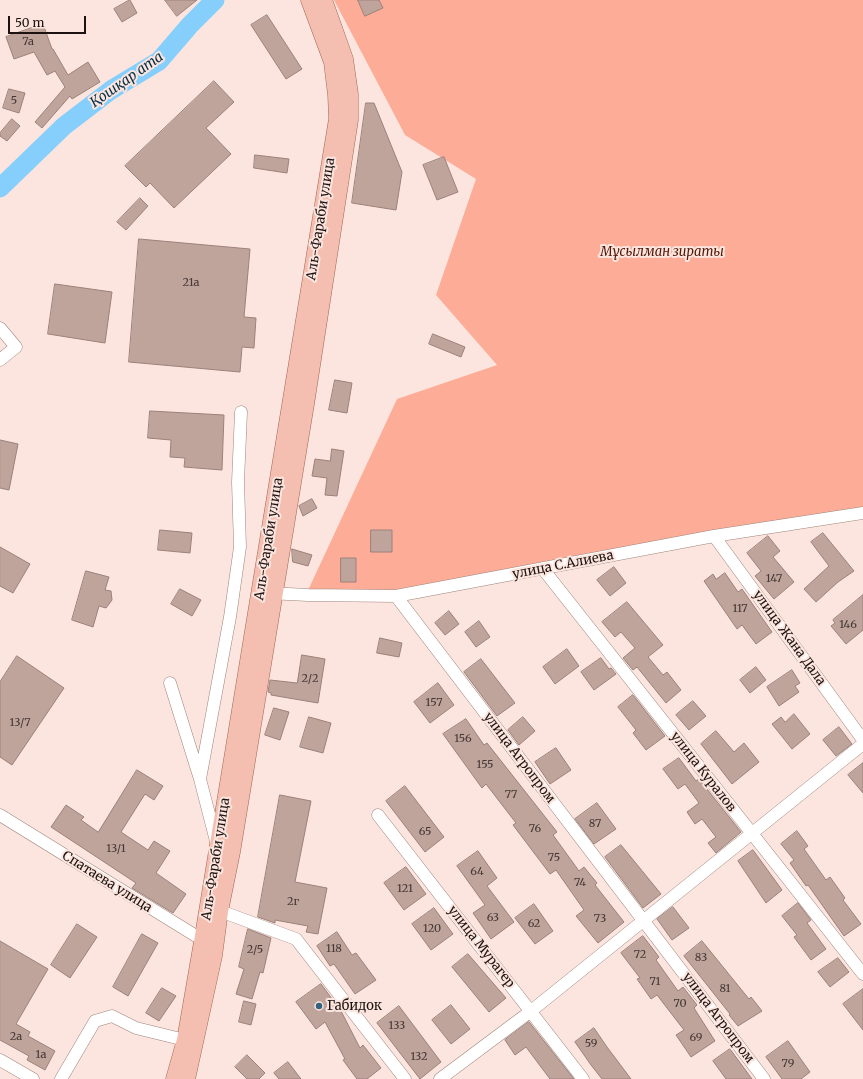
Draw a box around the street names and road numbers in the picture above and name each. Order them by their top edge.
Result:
street label: Аль-Фараби улица [304,157,338,281]
street label: Аль-Фараби улица [252,477,286,601]
street label: улица С.Алиева [511,548,615,582]
street label: улица Жана Дала [749,587,829,689]
street label: улица Агропром [480,710,558,806]
street label: улица Куралов [667,729,739,815]
street label: Аль-Фараби улица [199,797,233,921]
street label: Спатаева улица [59,848,155,916]
street label: улица Мурагер [444,903,518,991]
street label: улица Агропром [679,970,757,1066]

